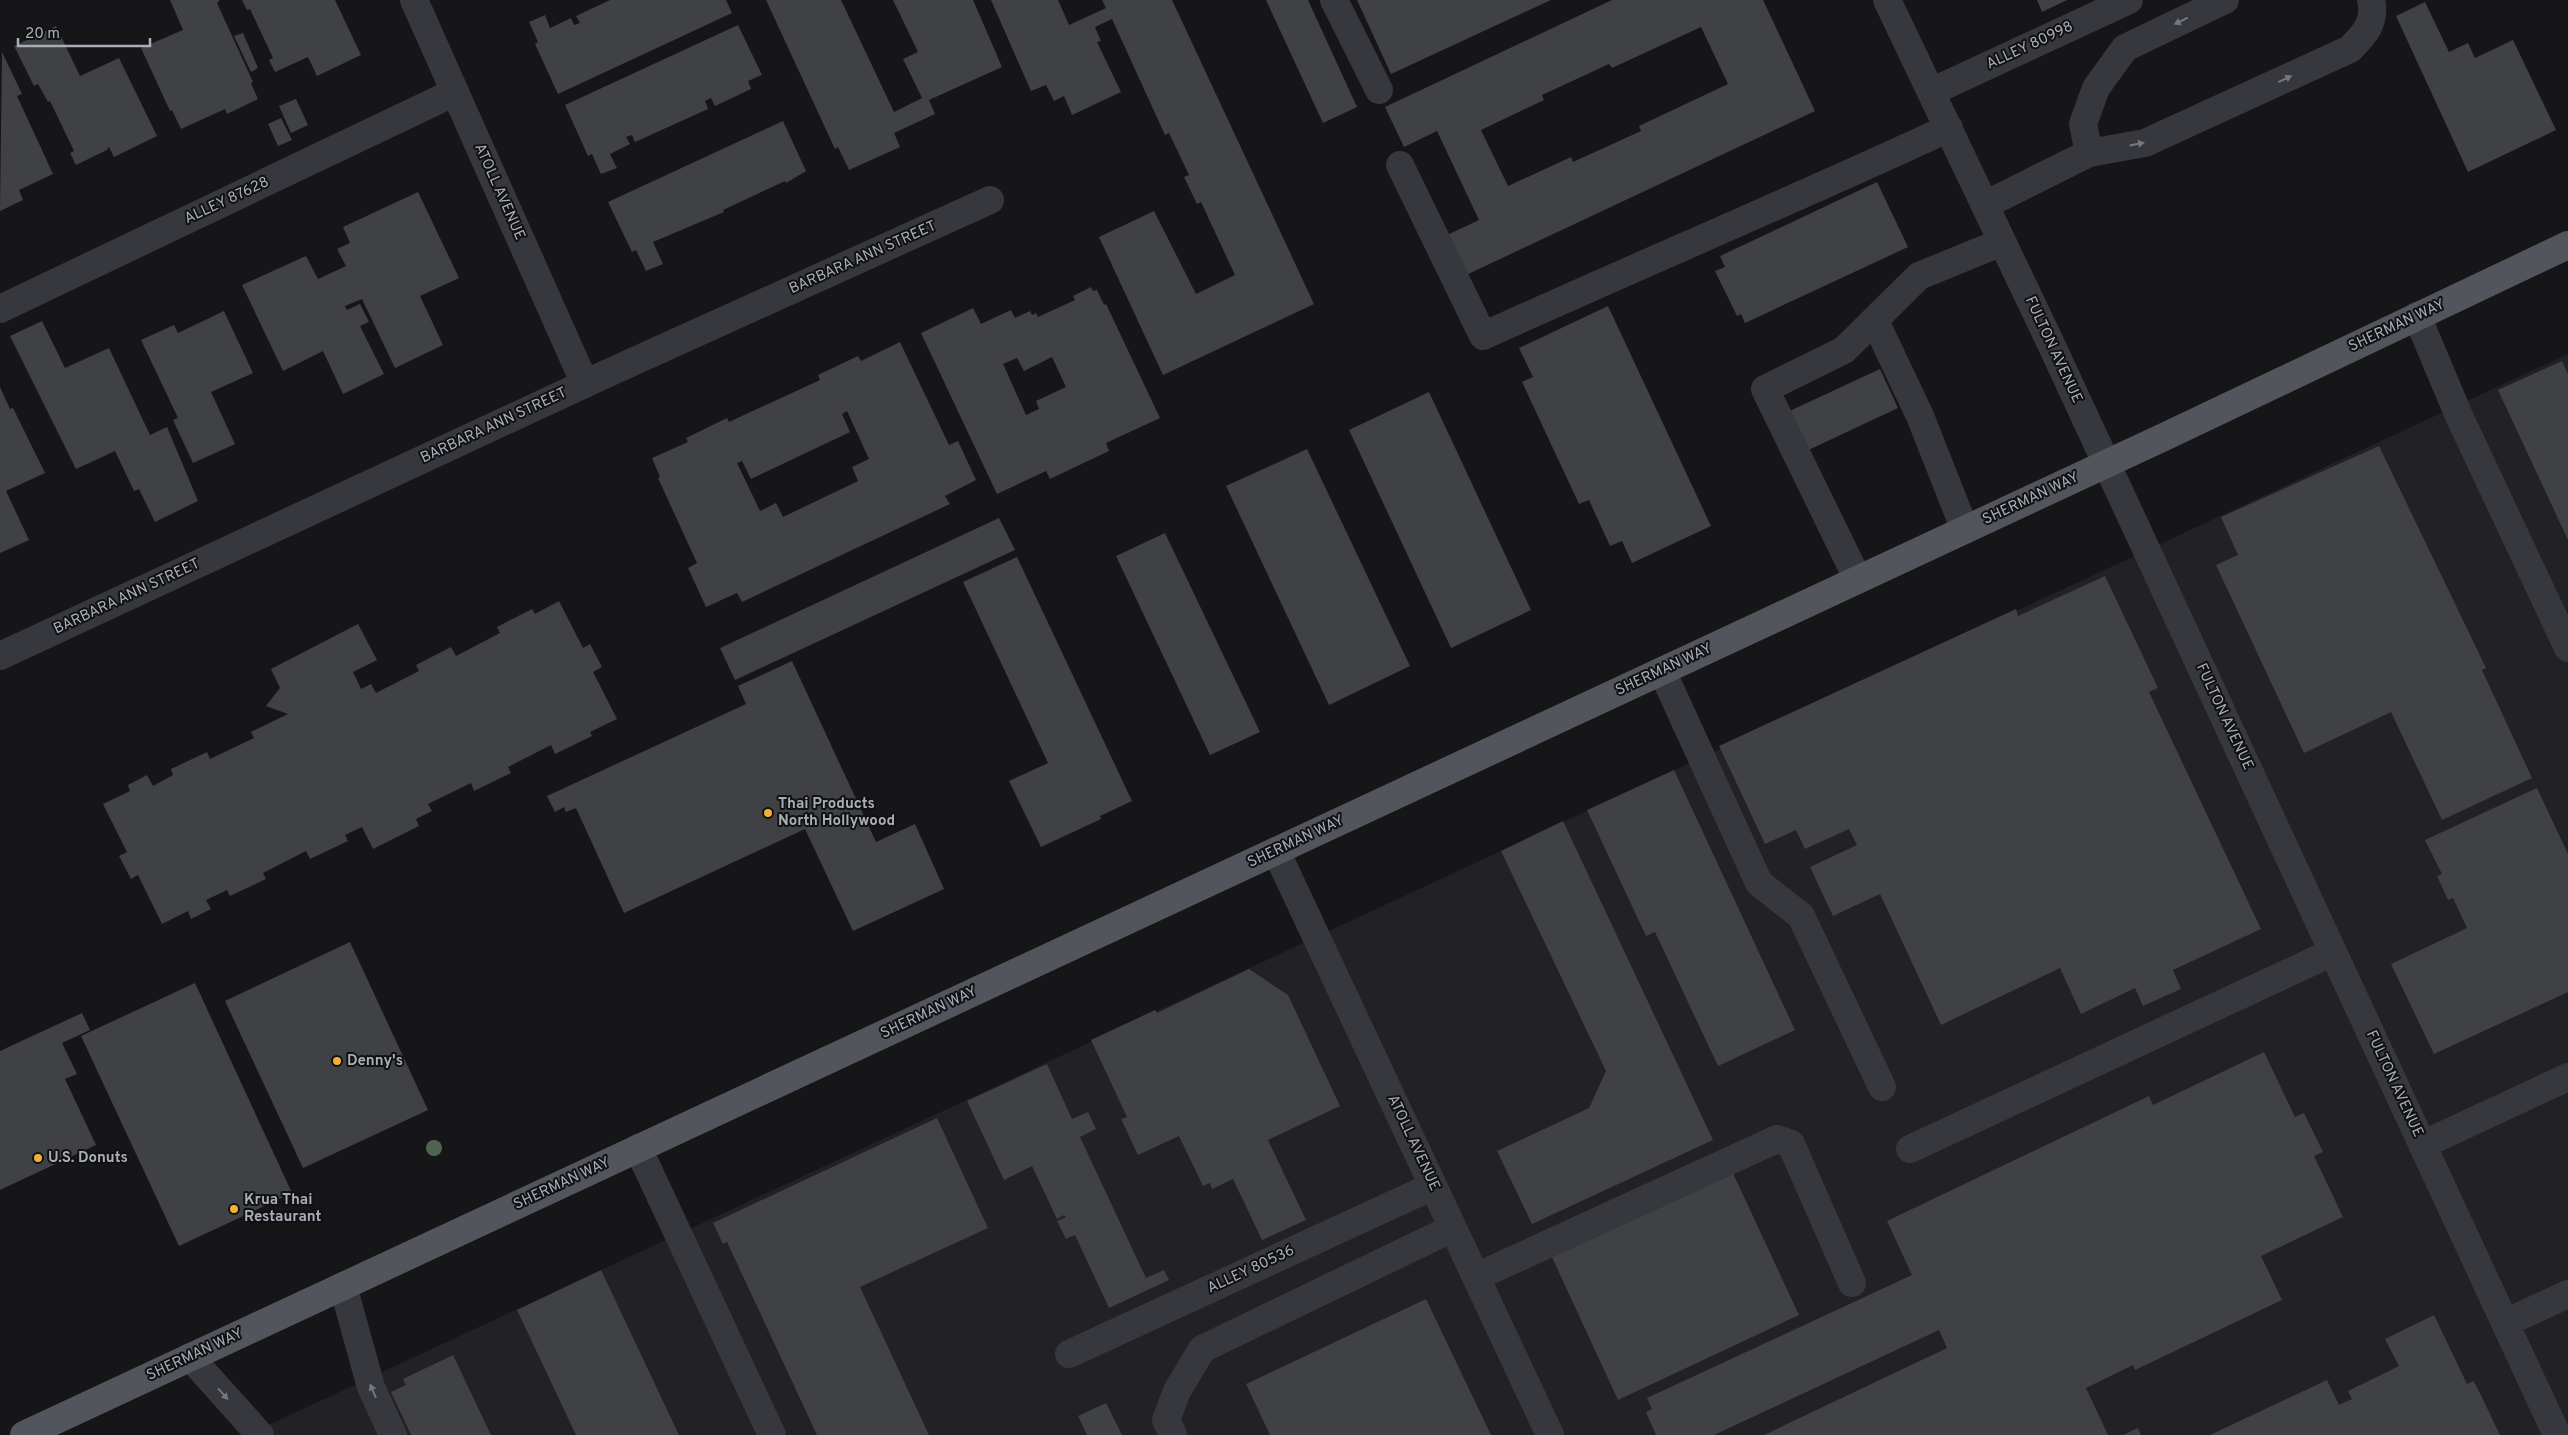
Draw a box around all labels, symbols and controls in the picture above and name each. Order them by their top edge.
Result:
scale bar [18,15,150,47]
one-way arrow [2174,17,2188,25]
street label: ALLEY 80998 [1984,18,2076,74]
text: 20 m [25,25,60,44]
one-way arrow [2278,74,2292,82]
one-way arrow [2129,140,2145,148]
street label: ATOLL AVENUE [469,141,529,243]
street label: ALLEY 87628 [182,173,272,229]
street label: BARBARA ANN STREET [786,217,940,299]
street label: FULTON AVENUE [2020,294,2086,406]
street label: SHERMAN WAY [2346,295,2449,357]
street label: BARBARA ANN STREET [418,384,570,468]
street label: SHERMAN WAY [1980,468,2083,530]
street label: BARBARA ANN STREET [51,555,203,639]
street label: SHERMAN WAY [1613,639,1716,701]
street label: FULTON AVENUE [2191,661,2257,773]
place label: Thai Products North Hollywood [778,795,895,831]
marker: Thai Products North Hollywood [762,807,774,819]
street label: SHERMAN WAY [1245,811,1348,873]
street label: SHERMAN WAY [878,982,981,1044]
street label: FULTON AVENUE [2361,1028,2427,1140]
place label: Denny's [347,1052,403,1071]
marker: Denny's [331,1055,343,1067]
street label: ATOLL AVENUE [1382,1092,1444,1194]
place label: U.S. Donuts [48,1149,128,1168]
marker: U.S. Donuts [32,1152,44,1164]
street label: SHERMAN WAY [511,1153,614,1215]
place label: Krua Thai Restaurant [244,1191,321,1227]
marker: Krua Thai Restaurant [228,1203,240,1215]
street label: ALLEY 80536 [1204,1242,1298,1298]
street label: SHERMAN WAY [144,1324,247,1386]
one-way arrow [368,1384,376,1398]
one-way arrow [217,1387,229,1399]

